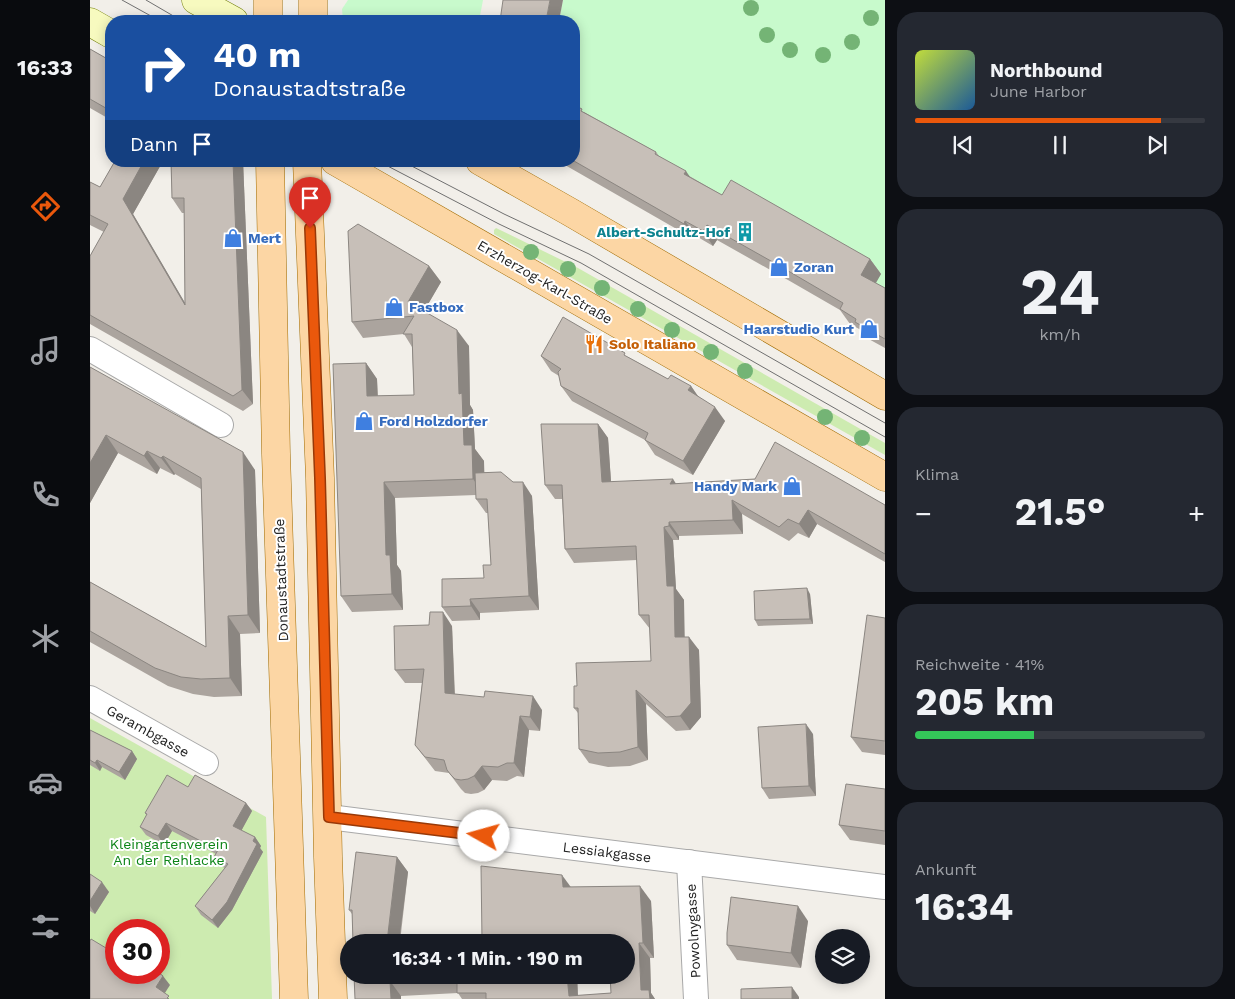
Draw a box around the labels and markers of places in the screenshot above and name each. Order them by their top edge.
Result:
pin [289,177,331,228]
building icon: Albert-Schultz-Hof [734,221,756,243]
place label: Albert-Schultz-Hof [597,224,730,240]
shop icon: Mert [222,227,244,249]
place label: Mert [248,230,281,246]
shop icon: Zoran [768,256,790,278]
place label: Zoran [794,259,834,275]
shop icon: Fastbox [383,296,405,318]
place label: Fastbox [409,299,465,315]
shop icon: Haarstudio Kurt [858,318,880,340]
place label: Haarstudio Kurt [744,321,854,337]
restaurant icon: Solo Italiano [583,333,605,355]
place label: Solo Italiano [609,336,696,352]
shop icon: Ford Holzdorfer [353,410,375,432]
place label: Ford Holzdorfer [379,413,488,429]
shop icon: Handy Mark [781,475,803,497]
place label: Handy Mark [694,478,777,494]

